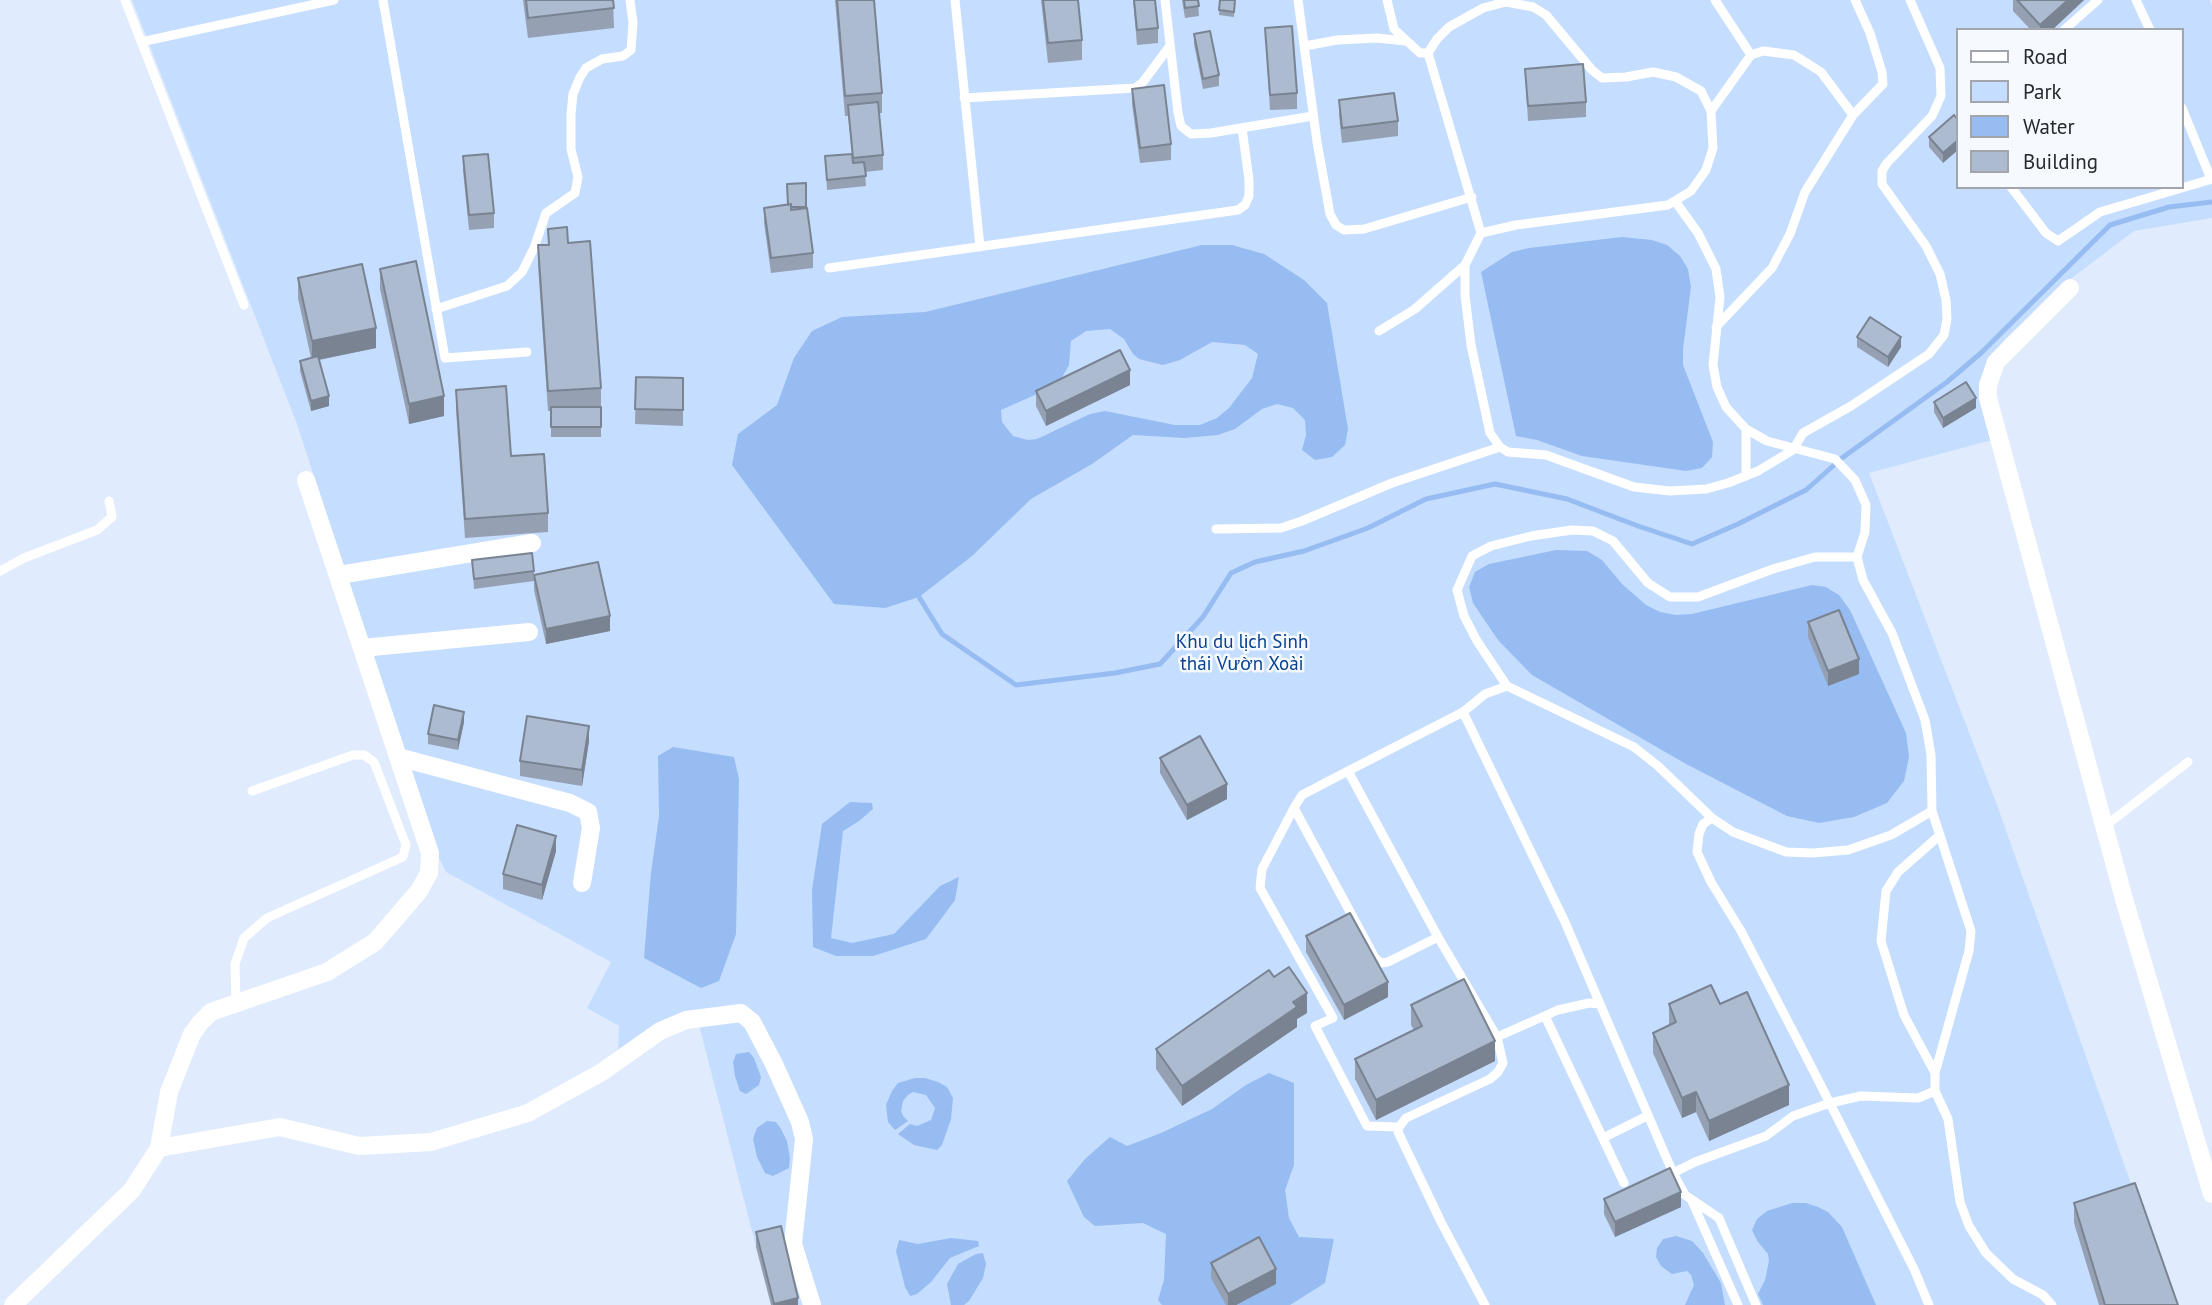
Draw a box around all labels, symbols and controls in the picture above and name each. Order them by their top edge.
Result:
legend [1956,28,2184,189]
text: Road [2023,43,2067,70]
text: Park [2023,78,2062,105]
text: Water [2023,113,2075,140]
text: Building [2023,148,2098,175]
park label: Khu du lịch Sinh thái Vườn Xoài [1176,632,1308,676]

